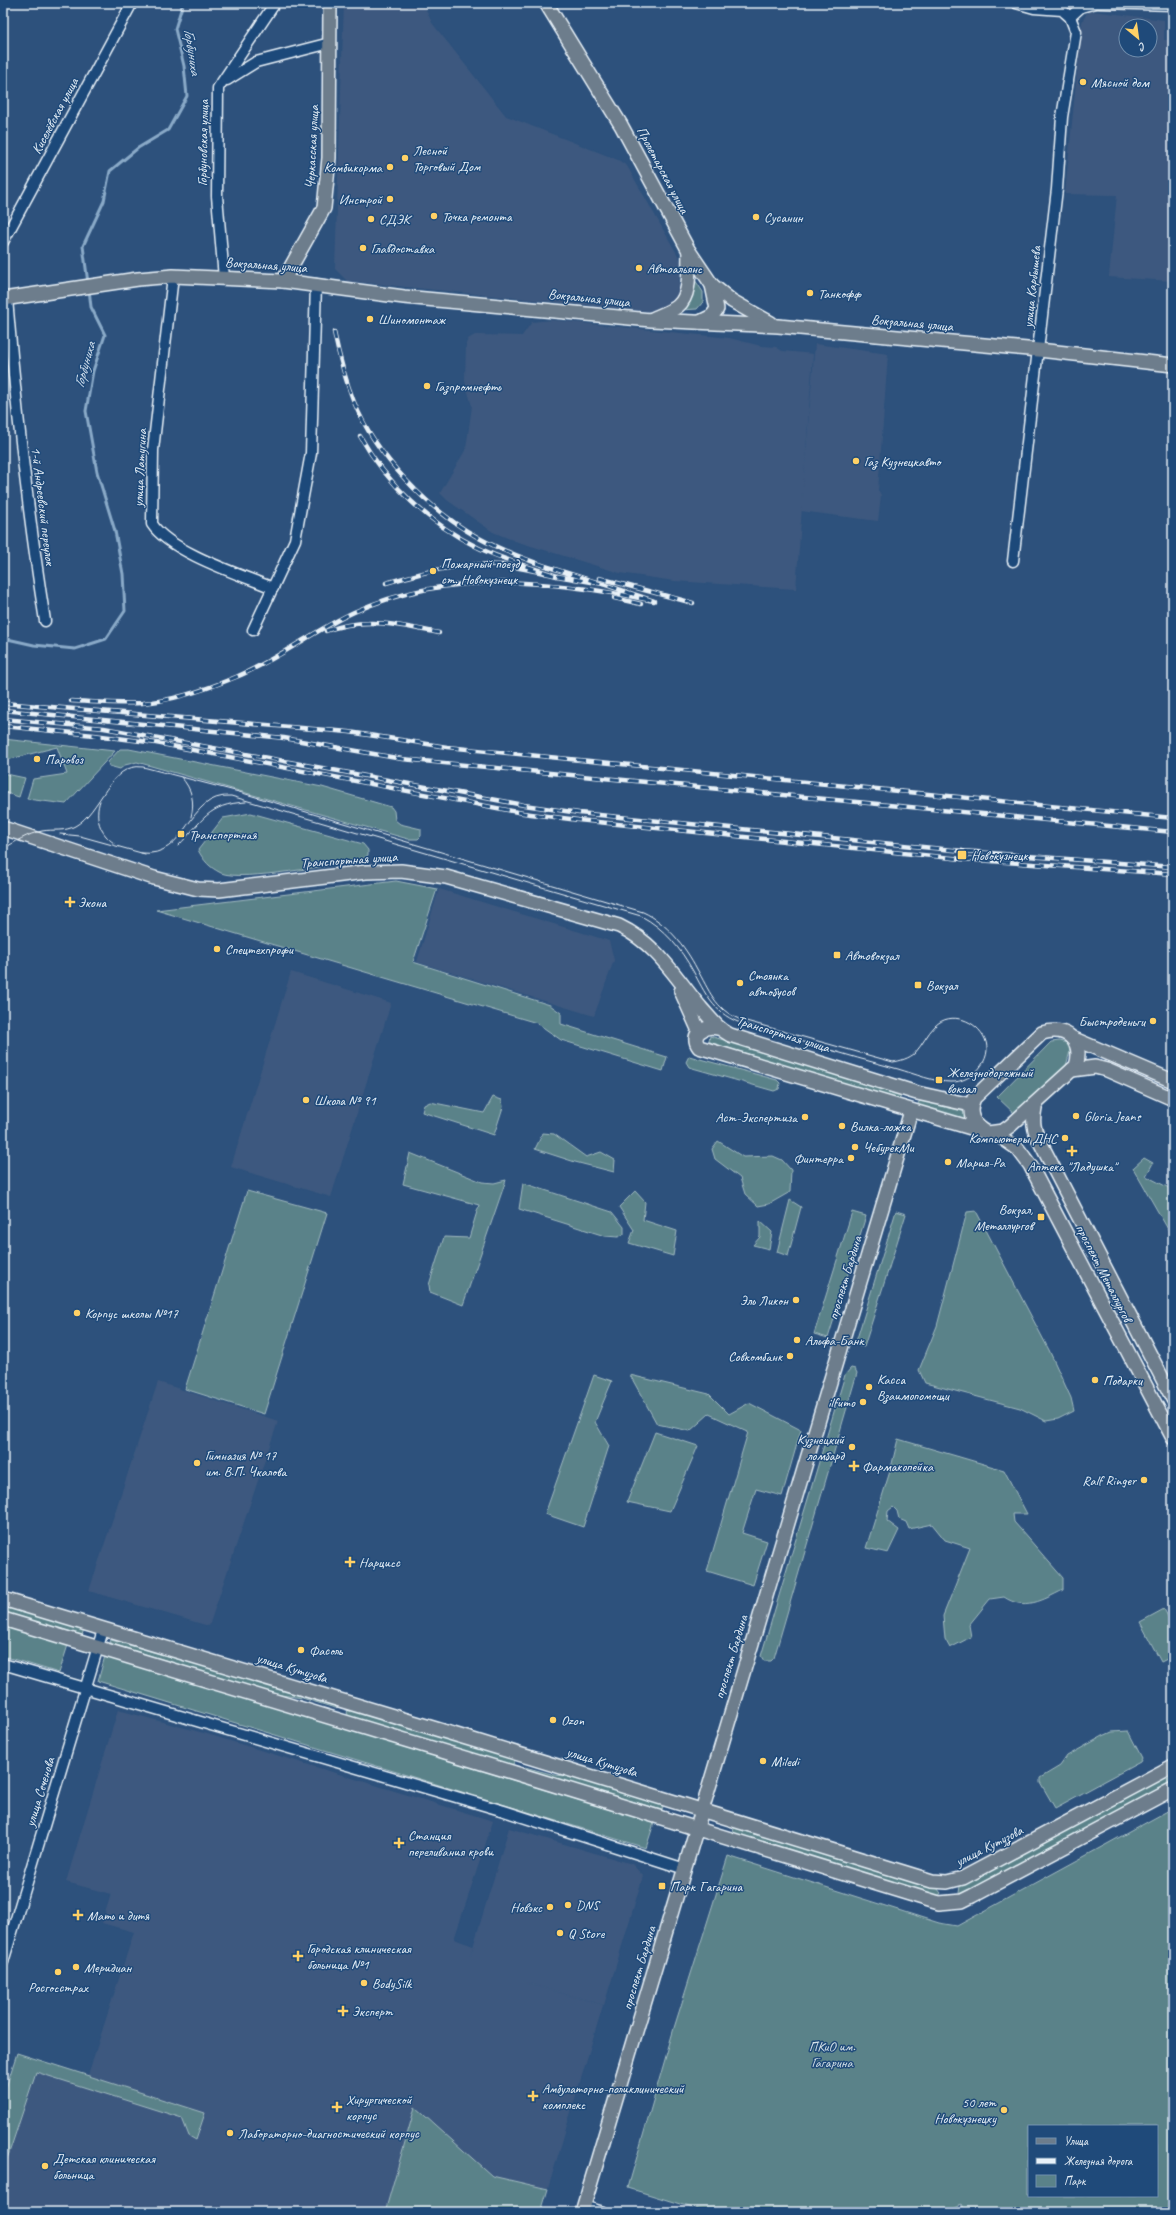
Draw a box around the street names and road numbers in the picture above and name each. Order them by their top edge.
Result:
street label: Киселёвская улица [28,74,83,157]
street label: Горбуновская улица [194,98,212,186]
street label: Черкасская улица [301,104,323,189]
street label: Пролетарская улица [633,124,694,217]
street label: улица Карбышева [1019,244,1045,330]
street label: Вокзальная улица [224,254,308,276]
street label: Вокзальная улица [547,285,632,311]
street label: Вокзальная улица [870,311,955,335]
street label: улица Латугина [129,428,151,508]
street label: 1-й Андреевский переулок [27,446,59,568]
street label: Транспортная улица [300,848,399,872]
street label: Транспортная улица [734,1012,833,1057]
street label: проспект Металлургов [1072,1221,1137,1327]
street label: проспект Бардина [824,1233,866,1322]
street label: проспект Бардина [710,1612,752,1701]
street label: улица Кутузова [254,1649,330,1687]
street label: улица Кутузова [564,1743,640,1781]
street label: улица Сеченова [21,1754,59,1830]
street label: улица Кутузова [952,1821,1026,1871]
street label: проспект Бардина [618,1923,660,2012]

